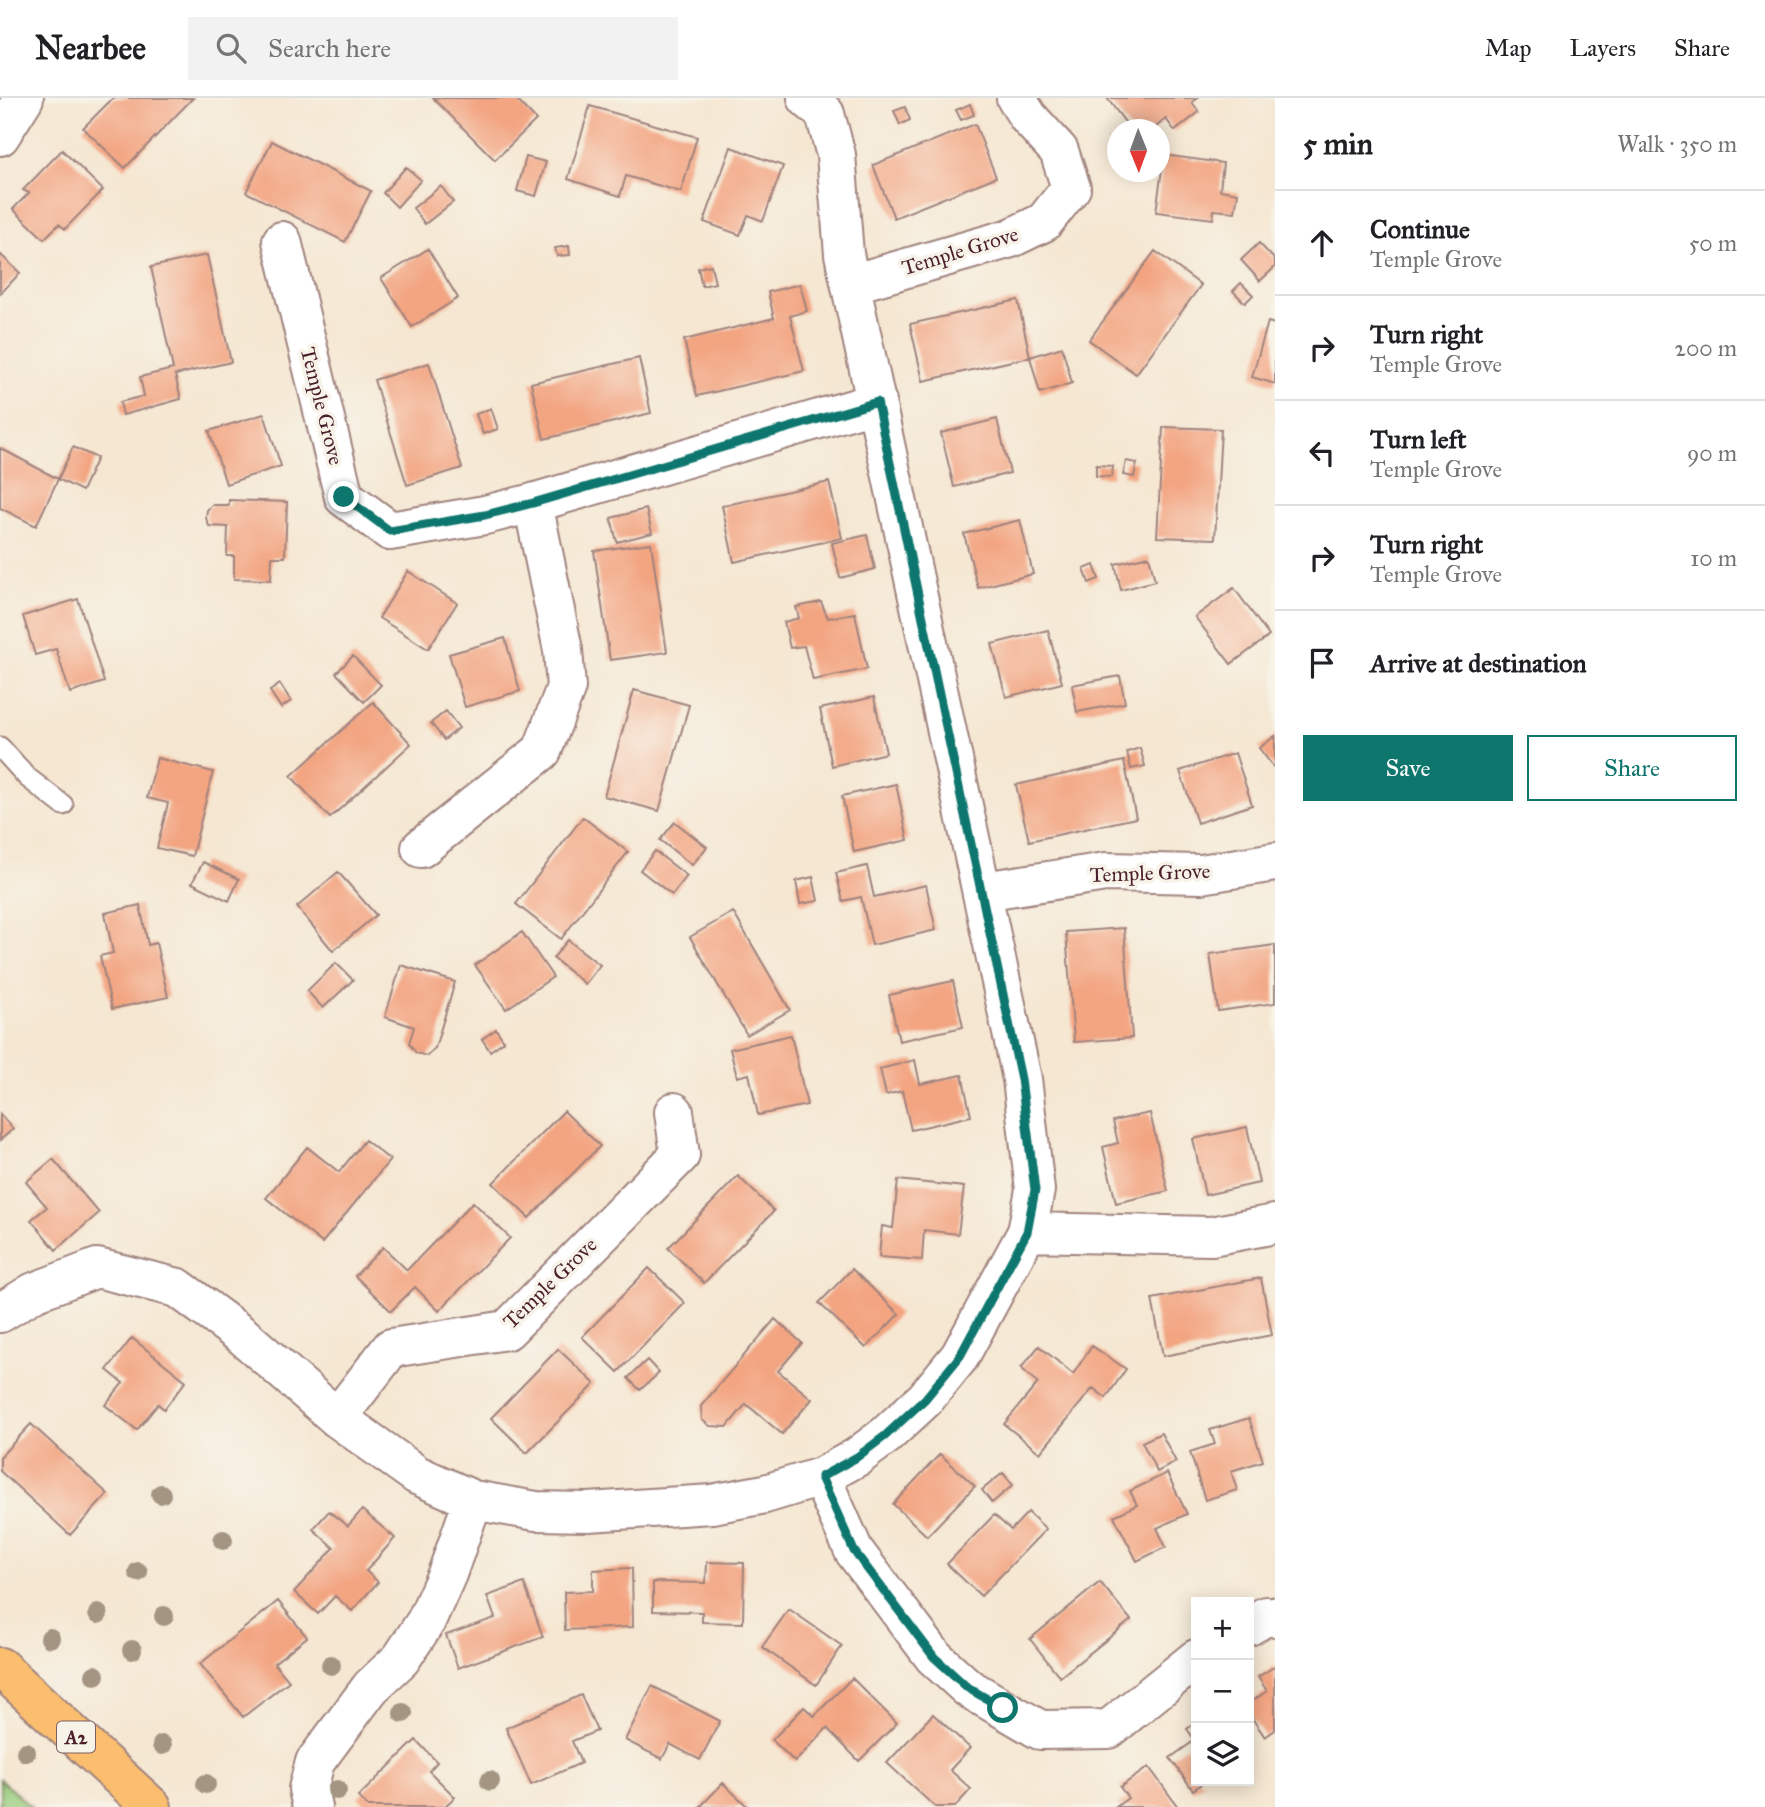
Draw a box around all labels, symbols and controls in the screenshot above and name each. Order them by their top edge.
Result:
search box [188,17,678,80]
text: Nearbee [35,28,146,68]
icon: search [212,29,250,67]
text: Search here [268,32,391,64]
text: Map [1485,33,1532,63]
text: Layers [1570,33,1636,63]
text: Share [1674,33,1730,63]
north arrow [1107,119,1170,182]
text: 5 min [1303,126,1373,162]
text: Walk · 350 m [1617,130,1737,158]
text: Continue [1370,213,1470,245]
street label: Temple Grove [899,221,1022,281]
icon: ahead [1303,224,1341,262]
text: 50 m [1689,229,1737,257]
text: Temple Grove [1370,245,1502,273]
text: Turn right [1370,318,1483,350]
icon: right [1303,329,1341,367]
text: 200 m [1675,334,1737,362]
street label: Temple Grove [295,344,349,468]
text: Temple Grove [1370,350,1502,378]
text: Turn left [1370,423,1466,455]
icon: left [1303,434,1341,472]
text: 90 m [1687,439,1737,467]
text: Temple Grove [1370,455,1502,483]
route end [328,481,359,512]
text: Turn right [1370,528,1483,560]
icon: right [1303,539,1341,577]
text: 10 m [1690,544,1737,572]
text: Temple Grove [1370,560,1502,588]
icon: arrive [1303,644,1341,682]
text: Arrive at destination [1370,647,1587,679]
button: Save [1303,735,1513,801]
button: Share [1527,735,1737,801]
street label: Temple Grove [1089,858,1211,888]
street label: Temple Grove [498,1232,603,1334]
map controls [1191,1597,1254,1786]
button: + [1191,1597,1254,1660]
button: − [1191,1660,1254,1723]
route start [987,1692,1018,1723]
road number: A2 [57,1722,95,1752]
button: layers [1191,1723,1254,1786]

